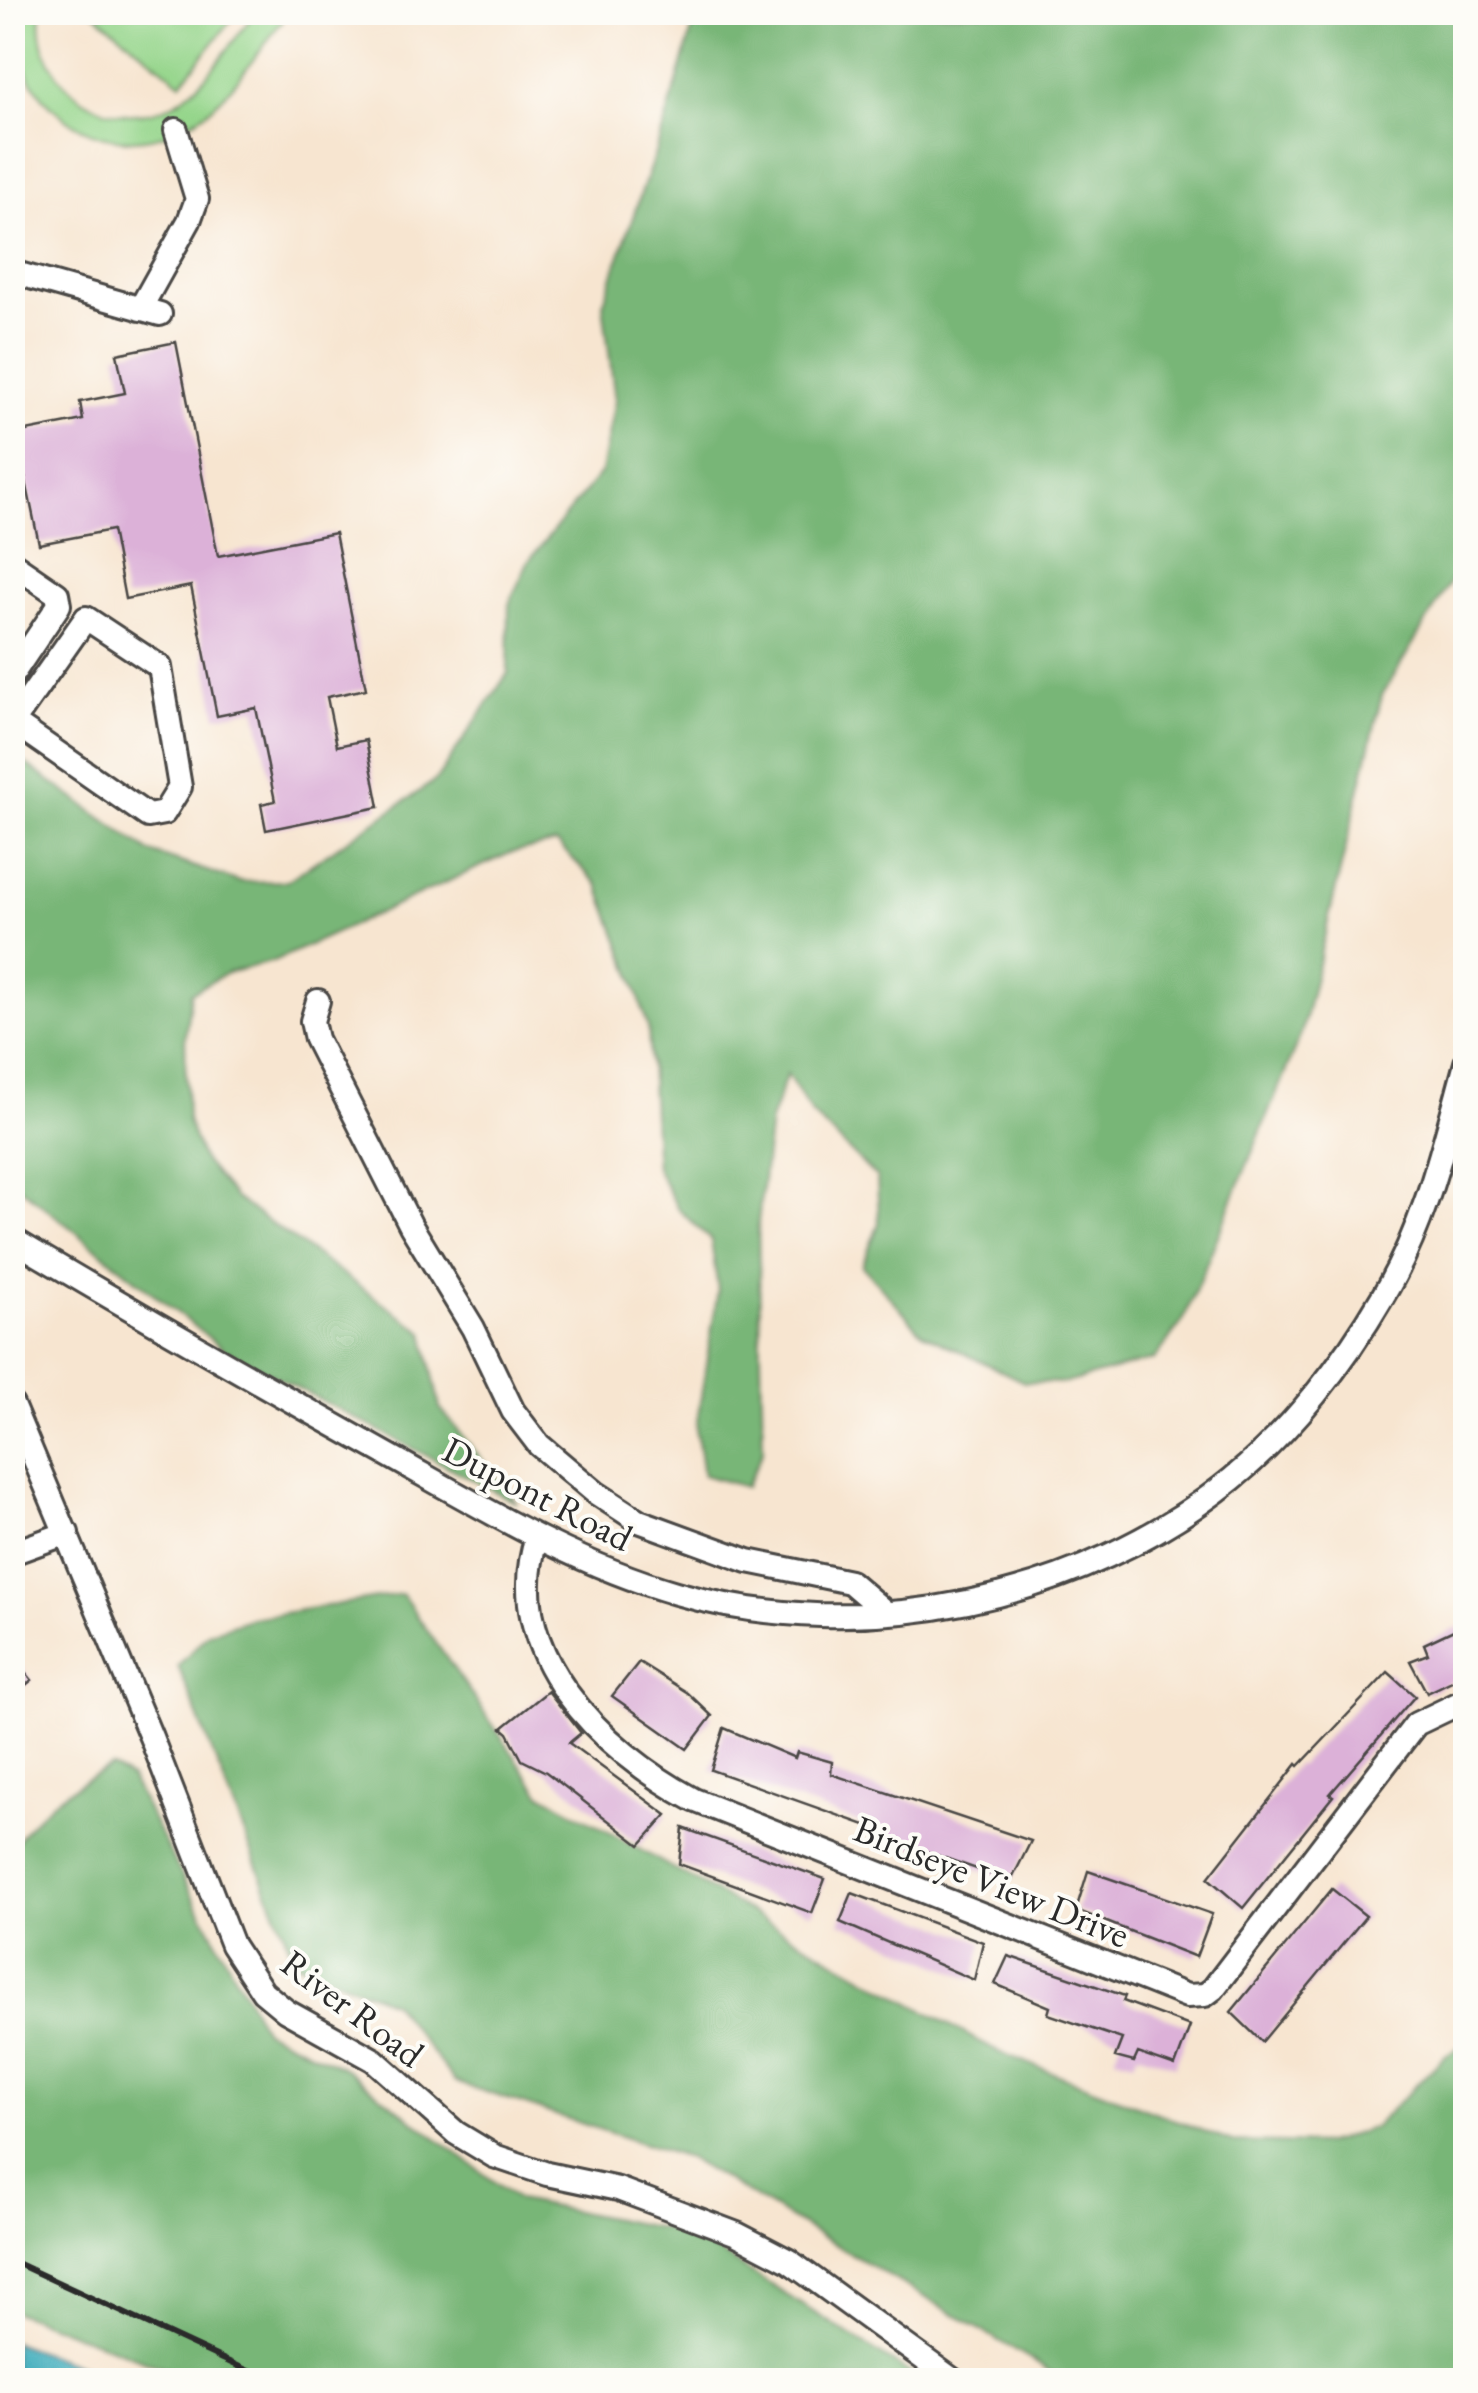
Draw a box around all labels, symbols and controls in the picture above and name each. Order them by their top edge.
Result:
street label: Dupont Road [435,1424,642,1562]
street label: Birdseye View Drive [847,1804,1137,1958]
street label: River Road [272,1938,435,2078]

